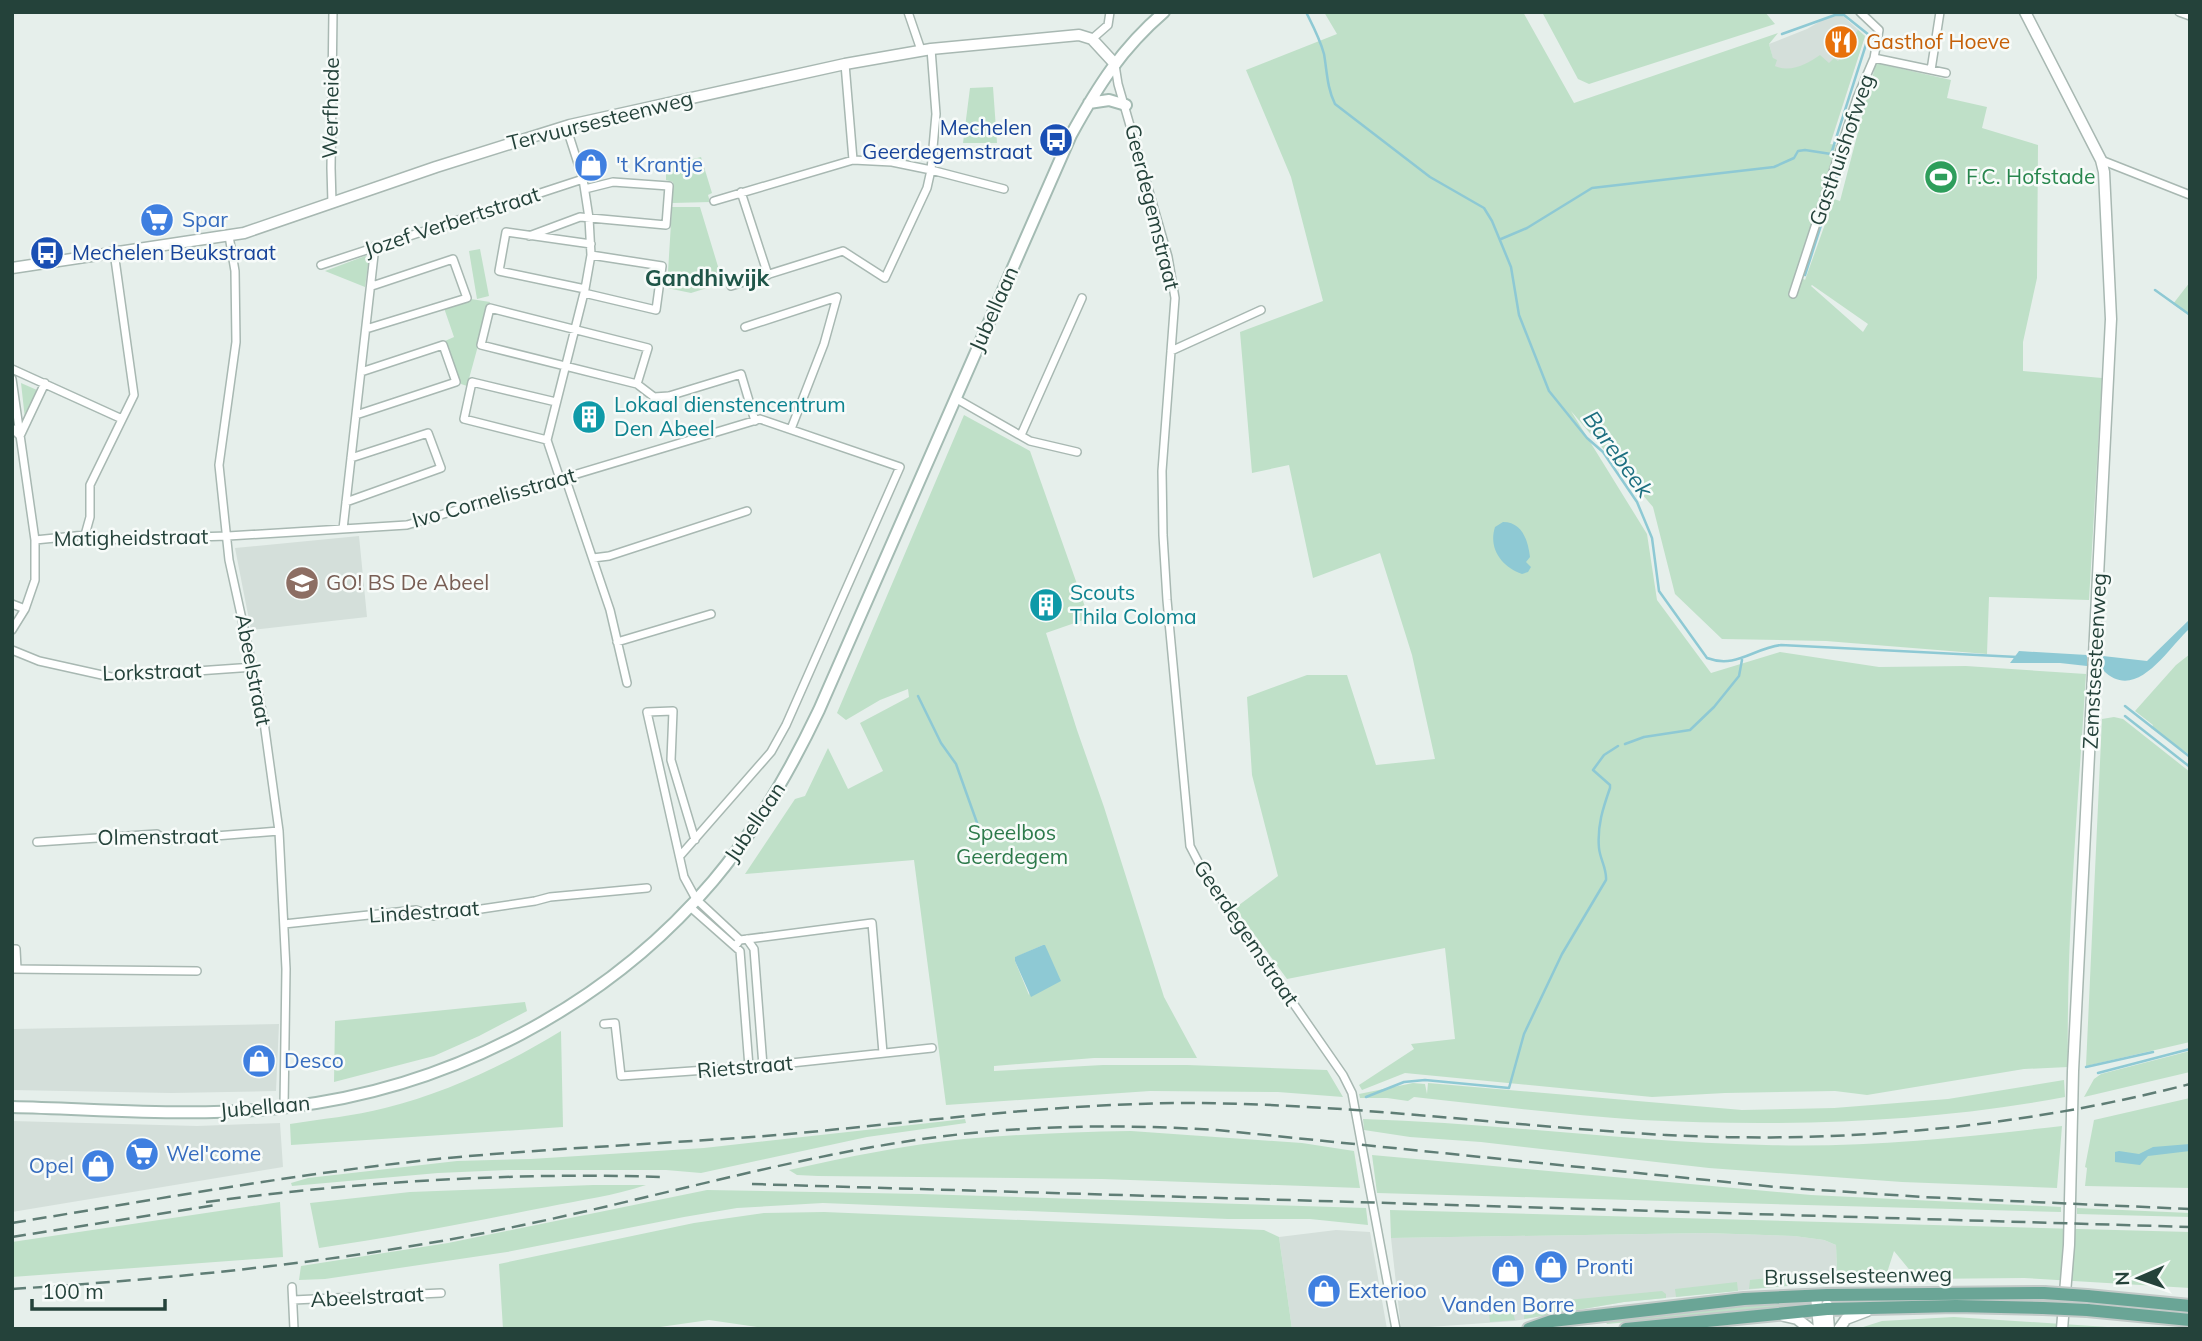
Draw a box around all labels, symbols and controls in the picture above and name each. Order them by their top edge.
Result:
restaurant icon: Gasthof Hoeve [1822,23,1860,61]
place label: Gasthof Hoeve [1866,28,2010,54]
street label: Werfheide [316,57,344,159]
street label: Gasthuishofweg [1803,70,1879,229]
street label: Tervuursesteenweg [504,84,695,156]
place label: Mechelen Geerdegemstraat [862,114,1032,164]
bus stop icon: Mechelen Geerdegemstraat [1037,121,1075,159]
street label: Geerdegemstraat [1120,121,1186,292]
shop icon: 't Krantje [572,146,610,184]
place label: 't Krantje [616,151,703,177]
sports icon: F.C. Hofstade [1922,158,1960,196]
place label: F.C. Hofstade [1966,163,2095,189]
street label: Jozef Verbertstraat [361,180,543,262]
supermarket icon: Spar [138,201,176,239]
place label: Spar [182,206,228,232]
bus stop icon: Mechelen Beukstraat [28,234,66,272]
place label: Mechelen Beukstraat [72,239,276,265]
street label: Jubellaan [963,262,1023,355]
district label: Gandhiwijk [645,263,770,292]
place label: Lokaal dienstencentrum Den Abeel [614,391,846,441]
building icon: Lokaal dienstencentrum Den Abeel [570,398,608,436]
water label: Barebeek [1577,404,1660,504]
street label: Ivo Cornelisstraat [409,461,579,533]
street label: Matigheidstraat [53,523,209,551]
school or university icon: GO! BS De Abeel [283,564,321,602]
place label: GO! BS De Abeel [326,569,489,595]
street label: Zemstsesteenweg [2076,572,2112,750]
place label: Scouts Thila Coloma [1070,579,1197,629]
building icon: Scouts Thila Coloma [1027,586,1065,624]
street label: Abeelstraat [230,612,278,728]
street label: Lorkstraat [102,656,202,686]
street label: Jubellaan [718,777,790,866]
park label: Speelbos Geerdegem [956,819,1068,869]
street label: Olmenstraat [97,822,219,850]
street label: Geerdegemstraat [1189,855,1305,1010]
street label: Lindestraat [368,894,480,928]
shop icon: Desco [240,1042,278,1080]
place label: Desco [284,1047,344,1073]
street label: Rietstraat [696,1049,794,1083]
street label: Jubellaan [219,1089,311,1123]
supermarket icon: Wel'come [123,1135,161,1173]
place label: Wel'come [166,1140,261,1166]
shop icon: Opel [79,1147,117,1185]
place label: Opel [29,1152,74,1178]
north arrow [2104,1243,2174,1313]
shop icon: Pronti [1532,1248,1570,1286]
shop icon: Vanden Borre [1489,1252,1527,1290]
place label: Pronti [1576,1253,1634,1279]
street label: Brusselsesteenweg [1764,1260,1952,1290]
scale bar [32,1268,164,1312]
text: N [2110,1271,2134,1286]
shop icon: Exterioo [1305,1272,1343,1310]
place label: Exterioo [1348,1277,1427,1303]
text: 100 m [42,1278,104,1304]
street label: Abeelstraat [310,1280,424,1312]
place label: Vanden Borre [1442,1291,1574,1317]

